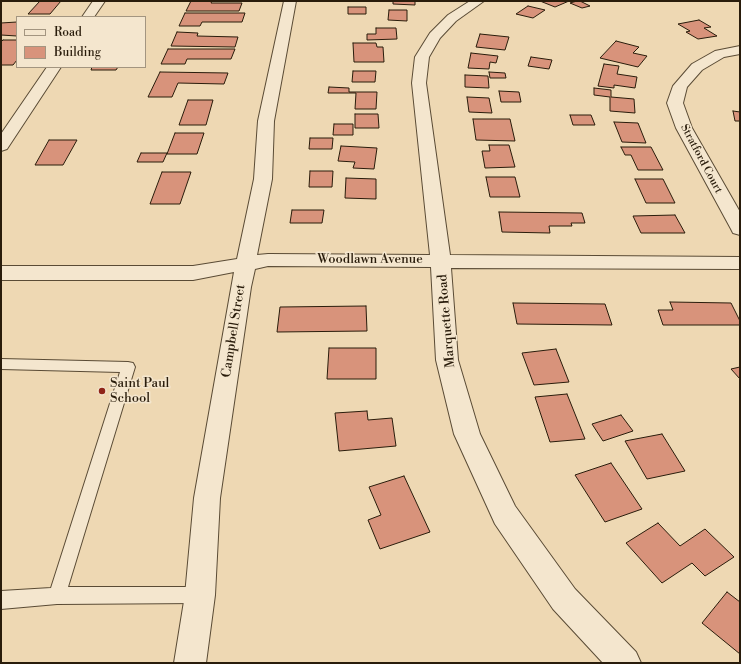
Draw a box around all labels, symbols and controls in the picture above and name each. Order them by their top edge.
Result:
legend [16,16,146,68]
text: Road [54,25,82,40]
text: Building [54,45,101,60]
street label: Stratford Court [677,122,725,196]
street label: Woodlawn Avenue [317,252,423,268]
street label: Marquette Road [435,273,459,369]
street label: Campbell Street [219,283,249,379]
place label: Saint Paul School [110,376,169,407]
marker: Saint Paul School [97,386,107,396]

